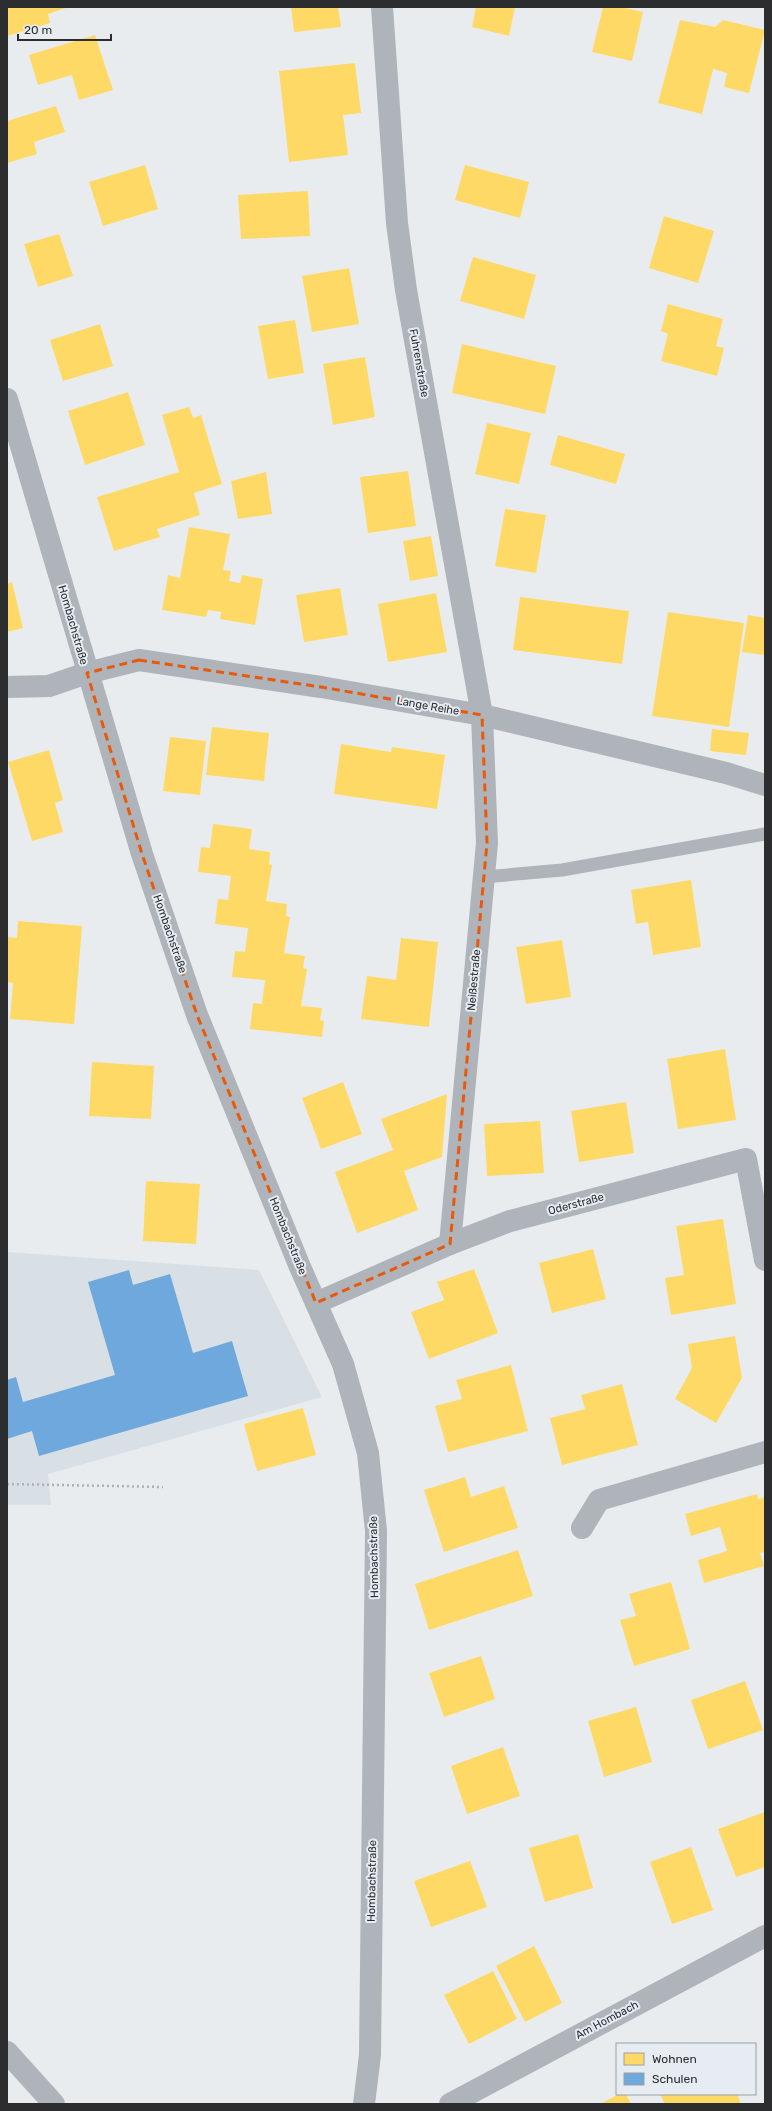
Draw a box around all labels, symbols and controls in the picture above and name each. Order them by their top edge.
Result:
scale bar [18,16,111,42]
text: 20 m [24,23,52,37]
street label: Fuhrenstraße [407,328,431,398]
street label: Hombachstraße [55,584,91,666]
street label: Lange Reihe [396,694,460,718]
street label: Hombachstraße [150,893,190,975]
street label: Neißestraße [465,949,483,1011]
street label: Oderstraße [547,1190,605,1218]
street label: Hombachstraße [267,1196,309,1276]
street label: Hombachstraße [367,1516,381,1598]
street label: Hombachstraße [365,1840,379,1922]
street label: Am Hombach [573,1998,641,2042]
legend [616,2043,756,2095]
text: Wohnen [652,2052,697,2066]
text: Schulen [652,2072,698,2086]

